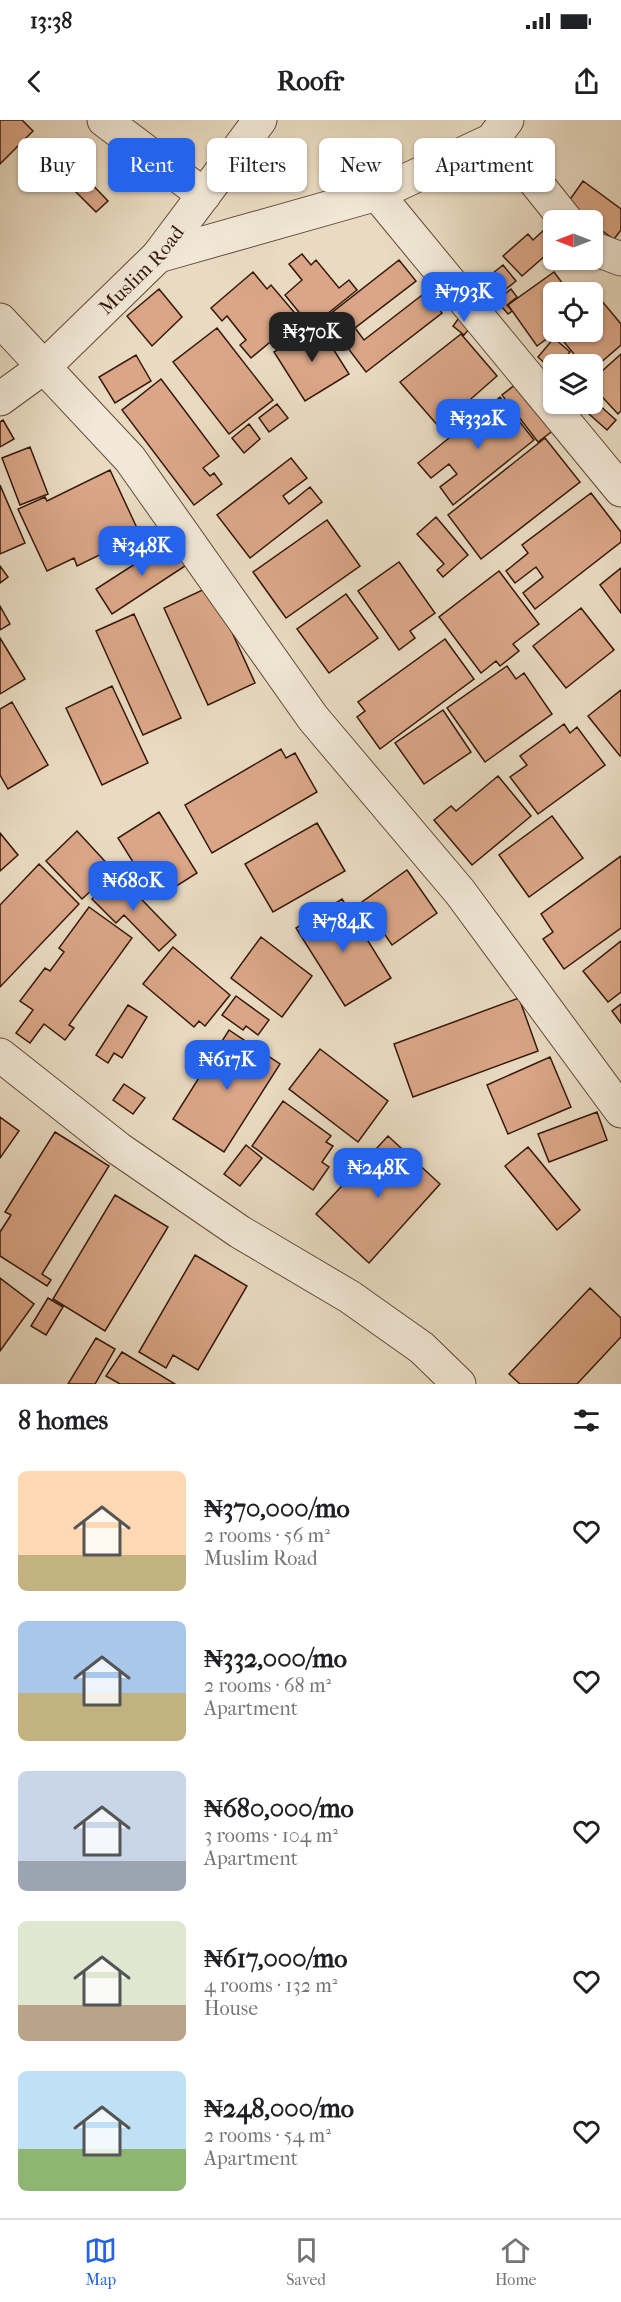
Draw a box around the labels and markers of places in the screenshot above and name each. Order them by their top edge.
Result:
pin: ₦793K [422,272,506,323]
pin: ₦370K [270,312,354,363]
pin: ₦332K [436,399,520,450]
pin: ₦348K [100,526,184,577]
pin: ₦680K [91,861,175,912]
pin: ₦784K [301,902,385,953]
pin: ₦617K [185,1040,269,1091]
pin: ₦248K [336,1148,420,1199]

